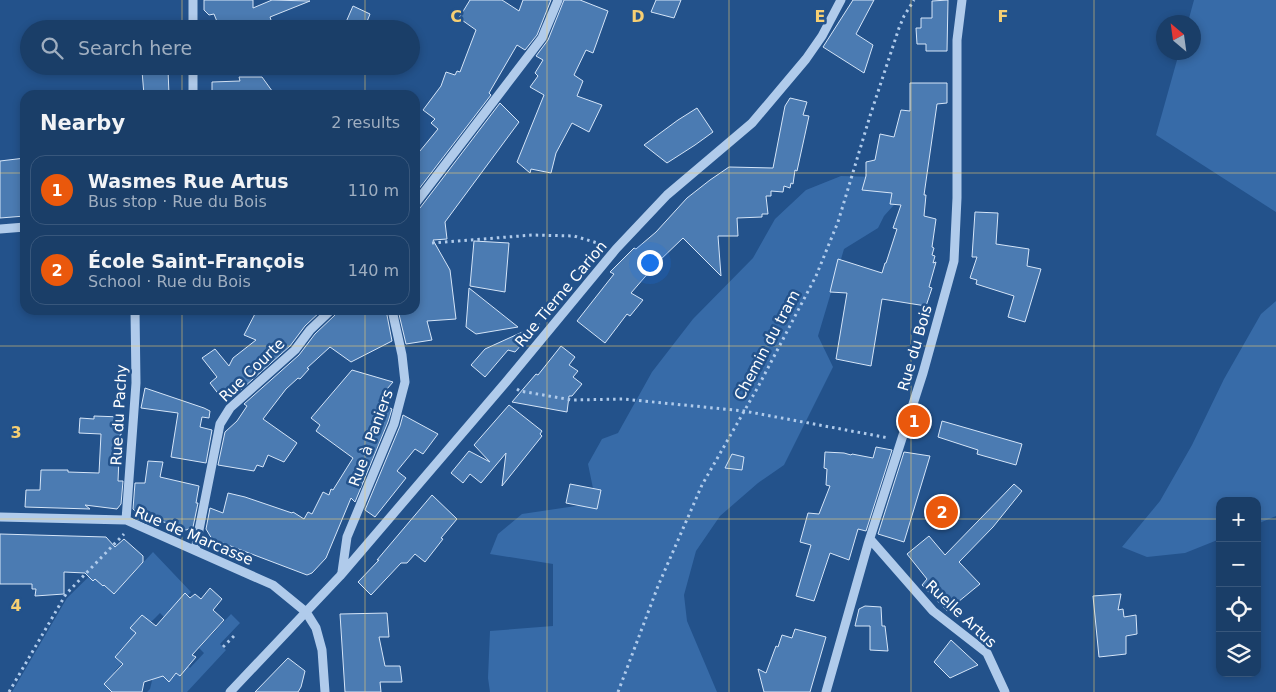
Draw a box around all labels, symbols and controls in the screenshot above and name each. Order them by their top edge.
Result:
text: C [450,7,462,26]
text: D [631,7,645,26]
text: E [815,7,825,26]
text: F [998,7,1008,26]
north arrow [1156,15,1201,60]
search box [20,20,420,75]
icon: search [38,34,66,62]
text: Search here [78,37,192,59]
text: Nearby [40,111,125,135]
text: 2 results [331,113,400,132]
text: Wasmes Rue Artus [88,170,289,192]
text: 1 [51,181,63,200]
text: 110 m [348,181,399,200]
text: Bus stop · Rue du Bois [88,192,267,211]
street label: Rue Tierne Carion [511,237,611,351]
text: École Saint-François [88,250,304,272]
your location [637,250,663,276]
text: 2 [51,261,63,280]
text: 140 m [348,261,399,280]
text: School · Rue du Bois [88,272,251,291]
street label: Chemin du tram [730,287,804,403]
street label: Rue du Bois [894,303,936,393]
street label: Rue Courte [216,334,288,406]
street label: Rue du Pachy [107,364,131,466]
street label: Rue à Paniers [345,387,397,489]
pin: 1 [898,402,930,440]
text: 3 [10,423,22,442]
pin: 2 [926,493,958,531]
map controls [1216,497,1261,677]
button: + [1216,497,1261,542]
street label: Rue de Marcasse [132,503,256,569]
button: − [1216,542,1261,587]
street label: Ruelle Artus [922,577,1000,652]
button: locate [1216,587,1261,632]
text: 4 [10,596,22,615]
button: layers [1216,632,1261,677]

